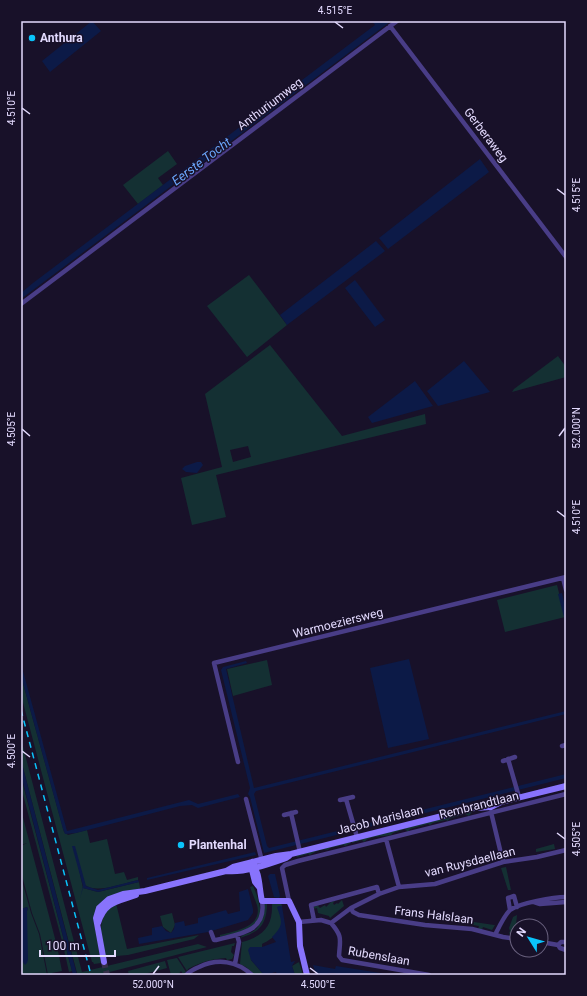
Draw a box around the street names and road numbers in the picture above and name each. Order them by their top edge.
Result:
street label: Anthuriumweg [235,75,305,133]
street label: Gerberaweg [461,105,511,165]
street label: Warmoeziersweg [291,605,385,641]
street label: Rembrandtlaan [438,788,520,822]
street label: Jacob Marislaan [335,802,425,838]
street label: van Ruysdaellaan [423,844,517,880]
street label: Frans Halslaan [394,903,474,927]
street label: Rubenslaan [347,944,411,968]

